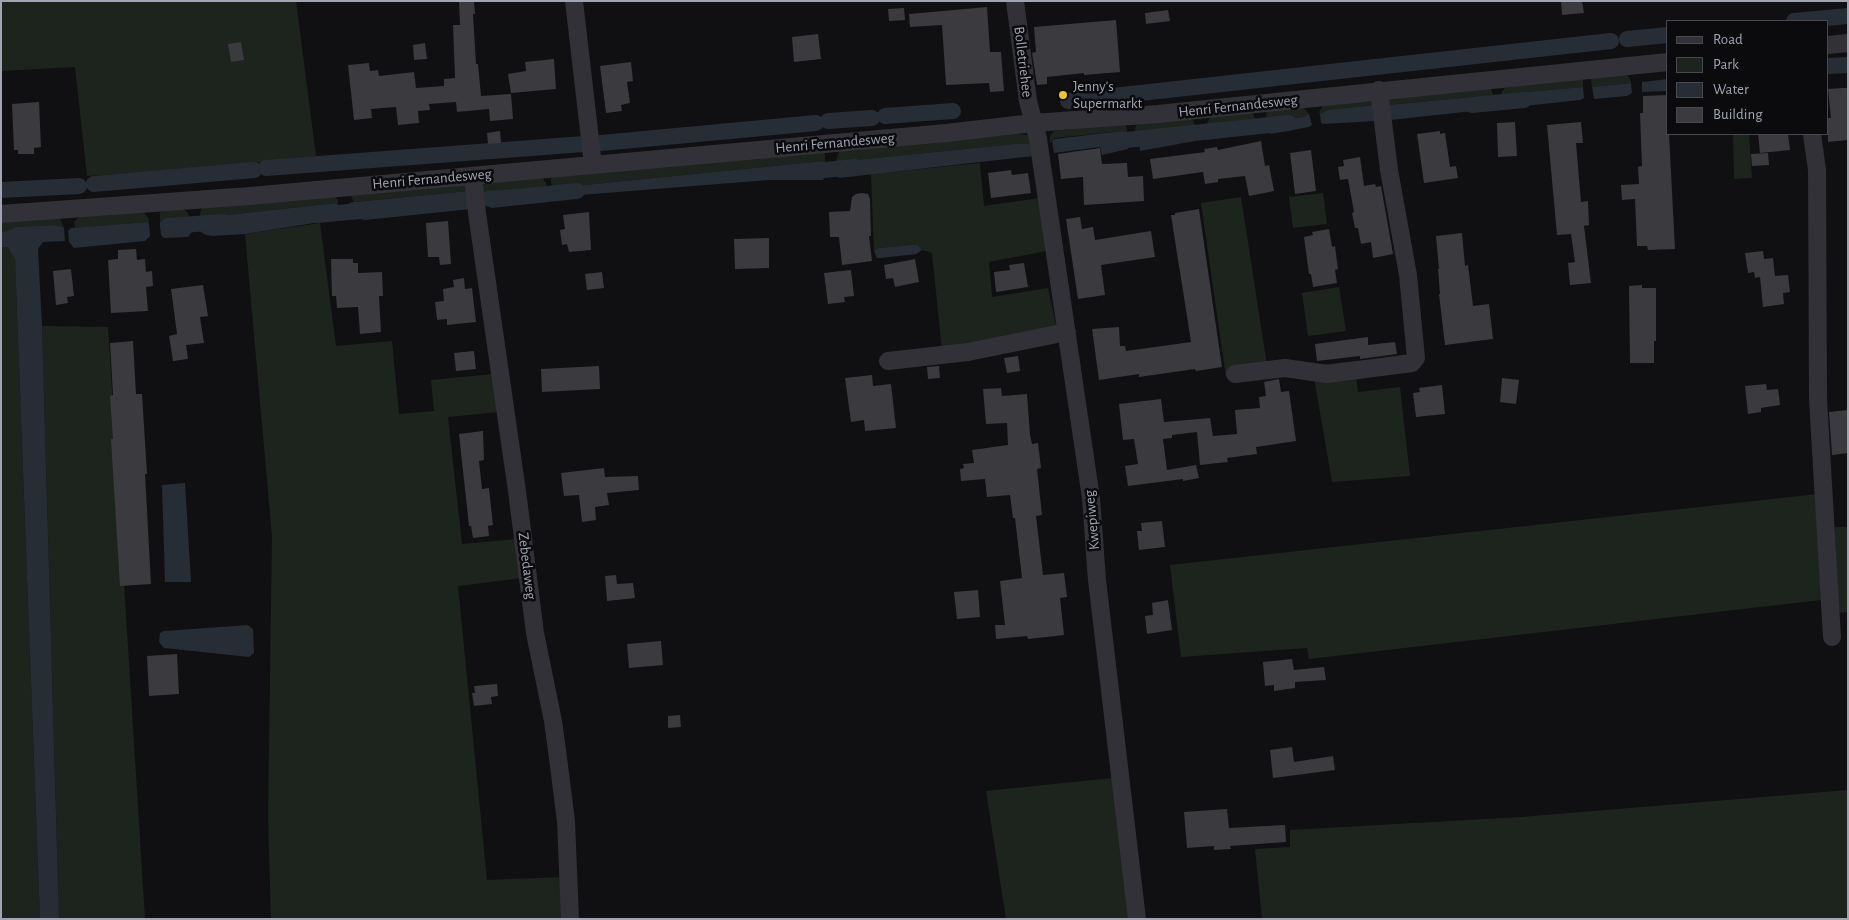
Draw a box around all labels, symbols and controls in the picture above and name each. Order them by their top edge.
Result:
legend [1666,20,1829,135]
street label: Bolletriehee [1010,25,1036,99]
text: Road [1713,32,1743,47]
text: Park [1713,57,1739,72]
place label: Jenny's Supermarkt [1073,77,1142,112]
text: Water [1713,82,1749,97]
marker: Jenny's Supermarkt [1057,89,1069,101]
street label: Henri Fernandesweg [1178,91,1298,121]
text: Building [1713,107,1763,122]
street label: Henri Fernandesweg [775,129,895,157]
street label: Henri Fernandesweg [372,165,492,193]
street label: Kwepiweg [1080,489,1104,551]
street label: Zebedaweg [514,531,540,601]

